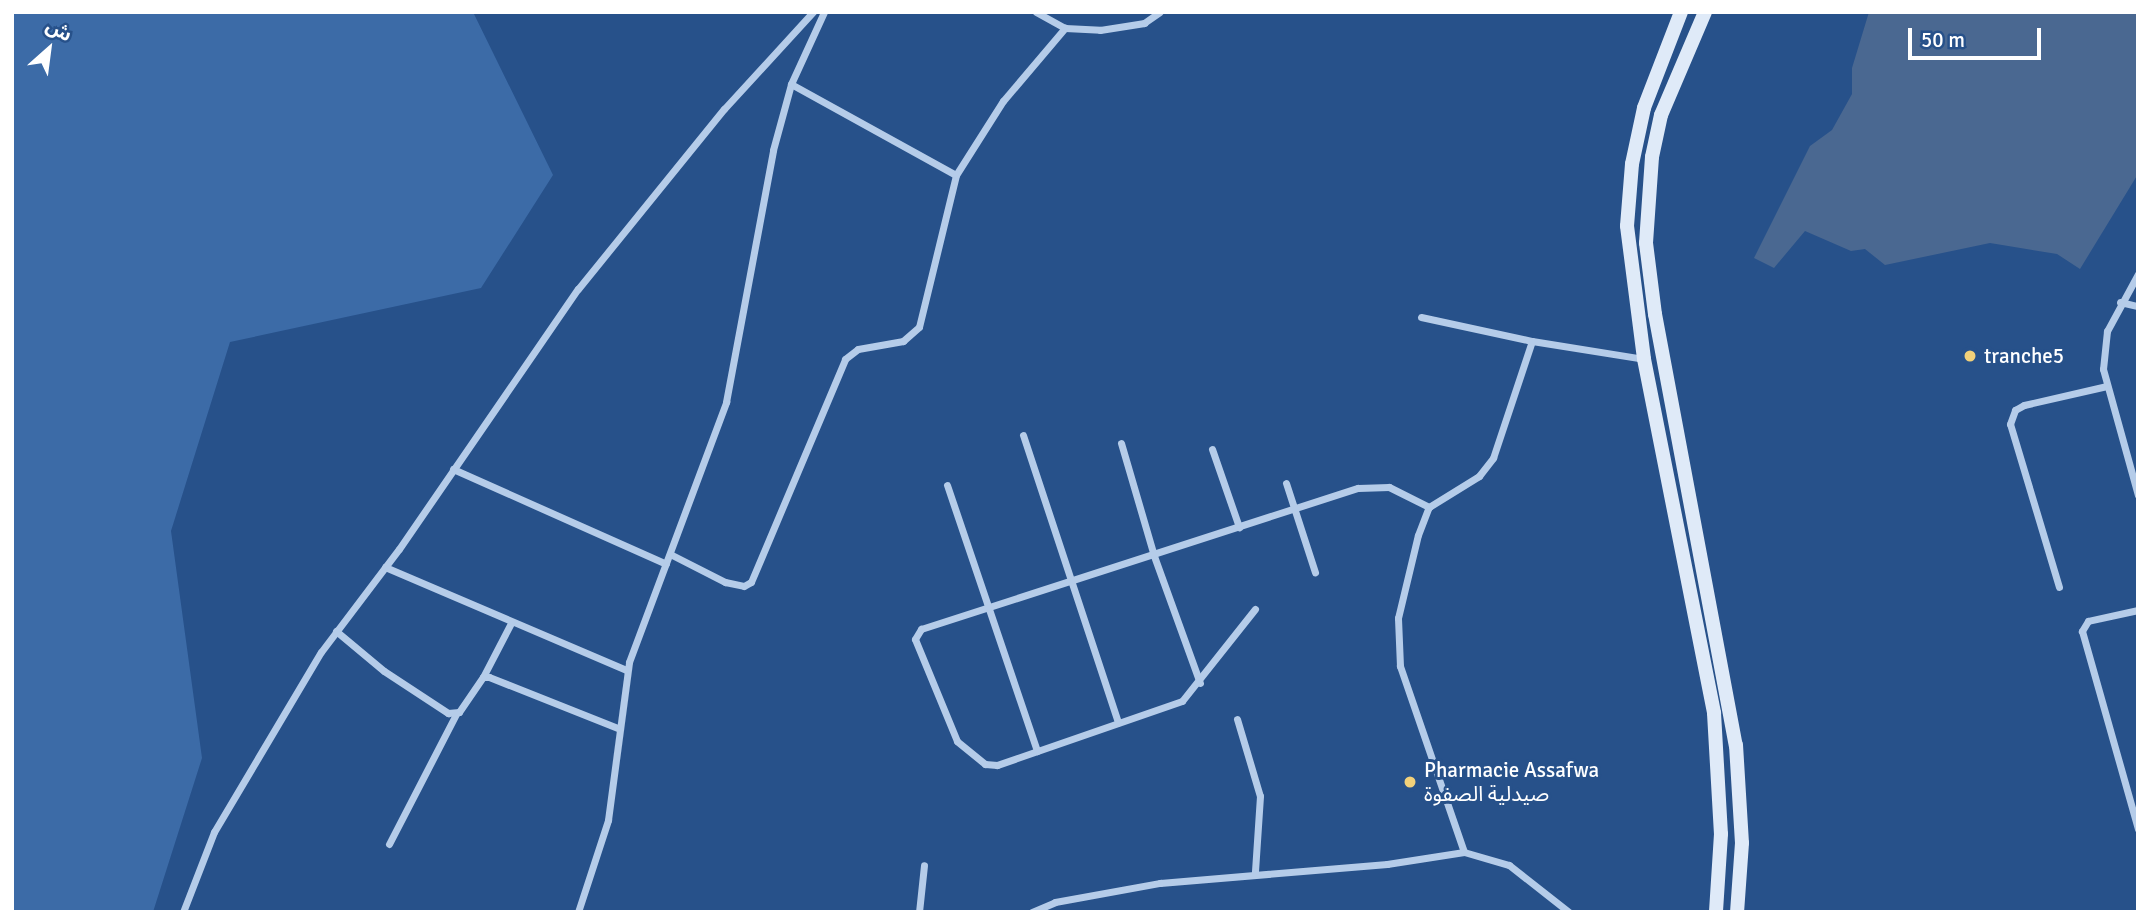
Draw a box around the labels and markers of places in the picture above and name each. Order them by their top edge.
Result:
place label: tranche5 [1984,343,2064,369]
marker: tranche5 [1962,348,1978,364]
place label: Pharmacie Assafwa صيدلية الصفوة [1424,757,1599,807]
marker: Pharmacie Assafwa صيدلية الصفوة [1402,774,1418,790]

